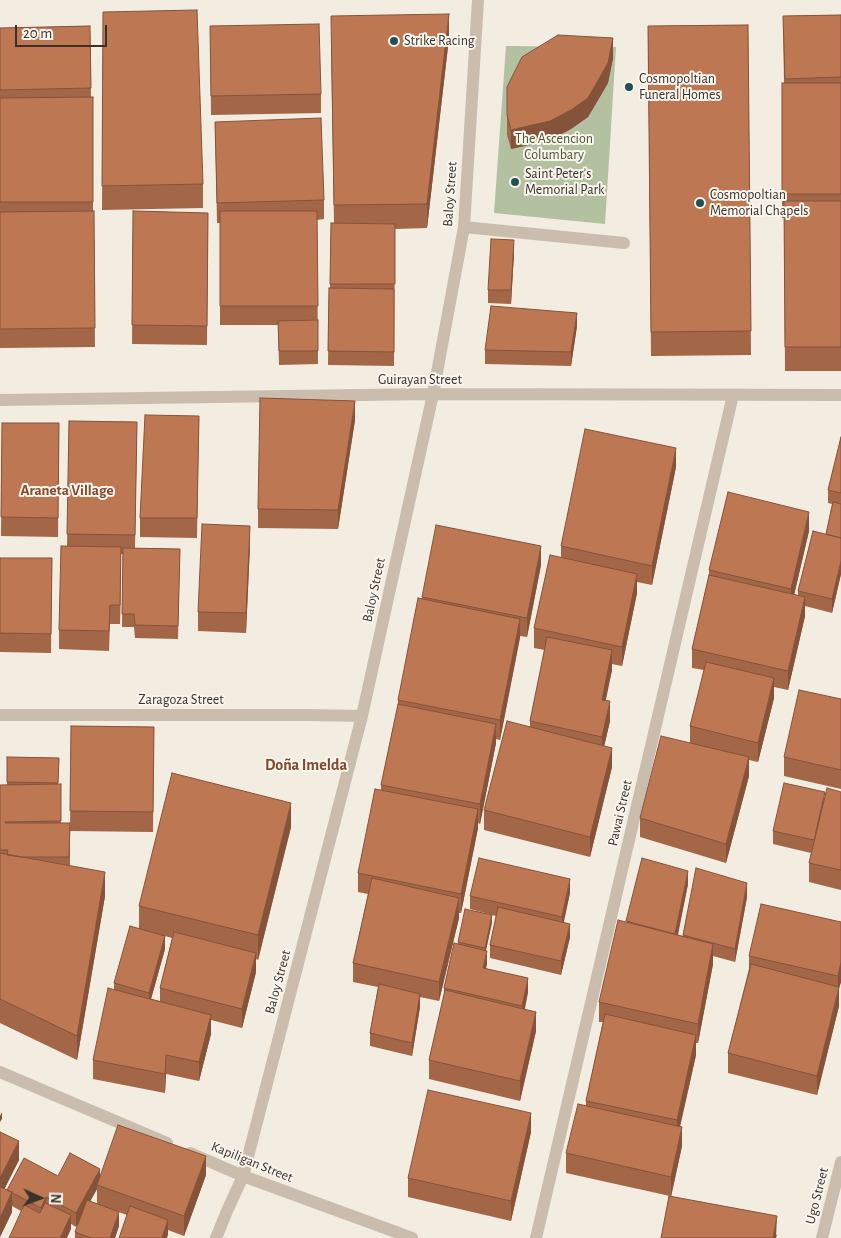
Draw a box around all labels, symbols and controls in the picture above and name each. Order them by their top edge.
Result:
scale bar [18,15,110,47]
text: 20 m [23,26,52,41]
place label: Strike Racing [404,33,475,49]
marker: Strike Racing [388,35,400,47]
place label: Cosmopoltian Funeral Homes [639,71,721,104]
marker: Cosmopoltian Funeral Homes [623,81,635,93]
park label: The Ascencion Columbary [515,131,593,164]
street label: Baloy Street [439,161,461,227]
place label: Saint Peter's Memorial Park [525,166,604,198]
marker: Saint Peter's Memorial Park [509,176,521,188]
place label: Cosmopoltian Memorial Chapels [710,187,809,220]
marker: Cosmopoltian Memorial Chapels [694,197,706,209]
street label: Guirayan Street [378,372,462,388]
district label: Araneta Village [20,481,114,499]
street label: Baloy Street [359,556,389,624]
street label: Zaragoza Street [138,692,224,708]
district label: Doña Imelda [265,755,347,775]
street label: Pawai Street [604,778,636,848]
street label: Baloy Street [261,948,295,1016]
street label: Kapiligan Street [209,1138,295,1186]
street label: Ugo Street [802,1166,832,1226]
north arrow [15,1173,65,1223]
text: N [48,1193,62,1204]

